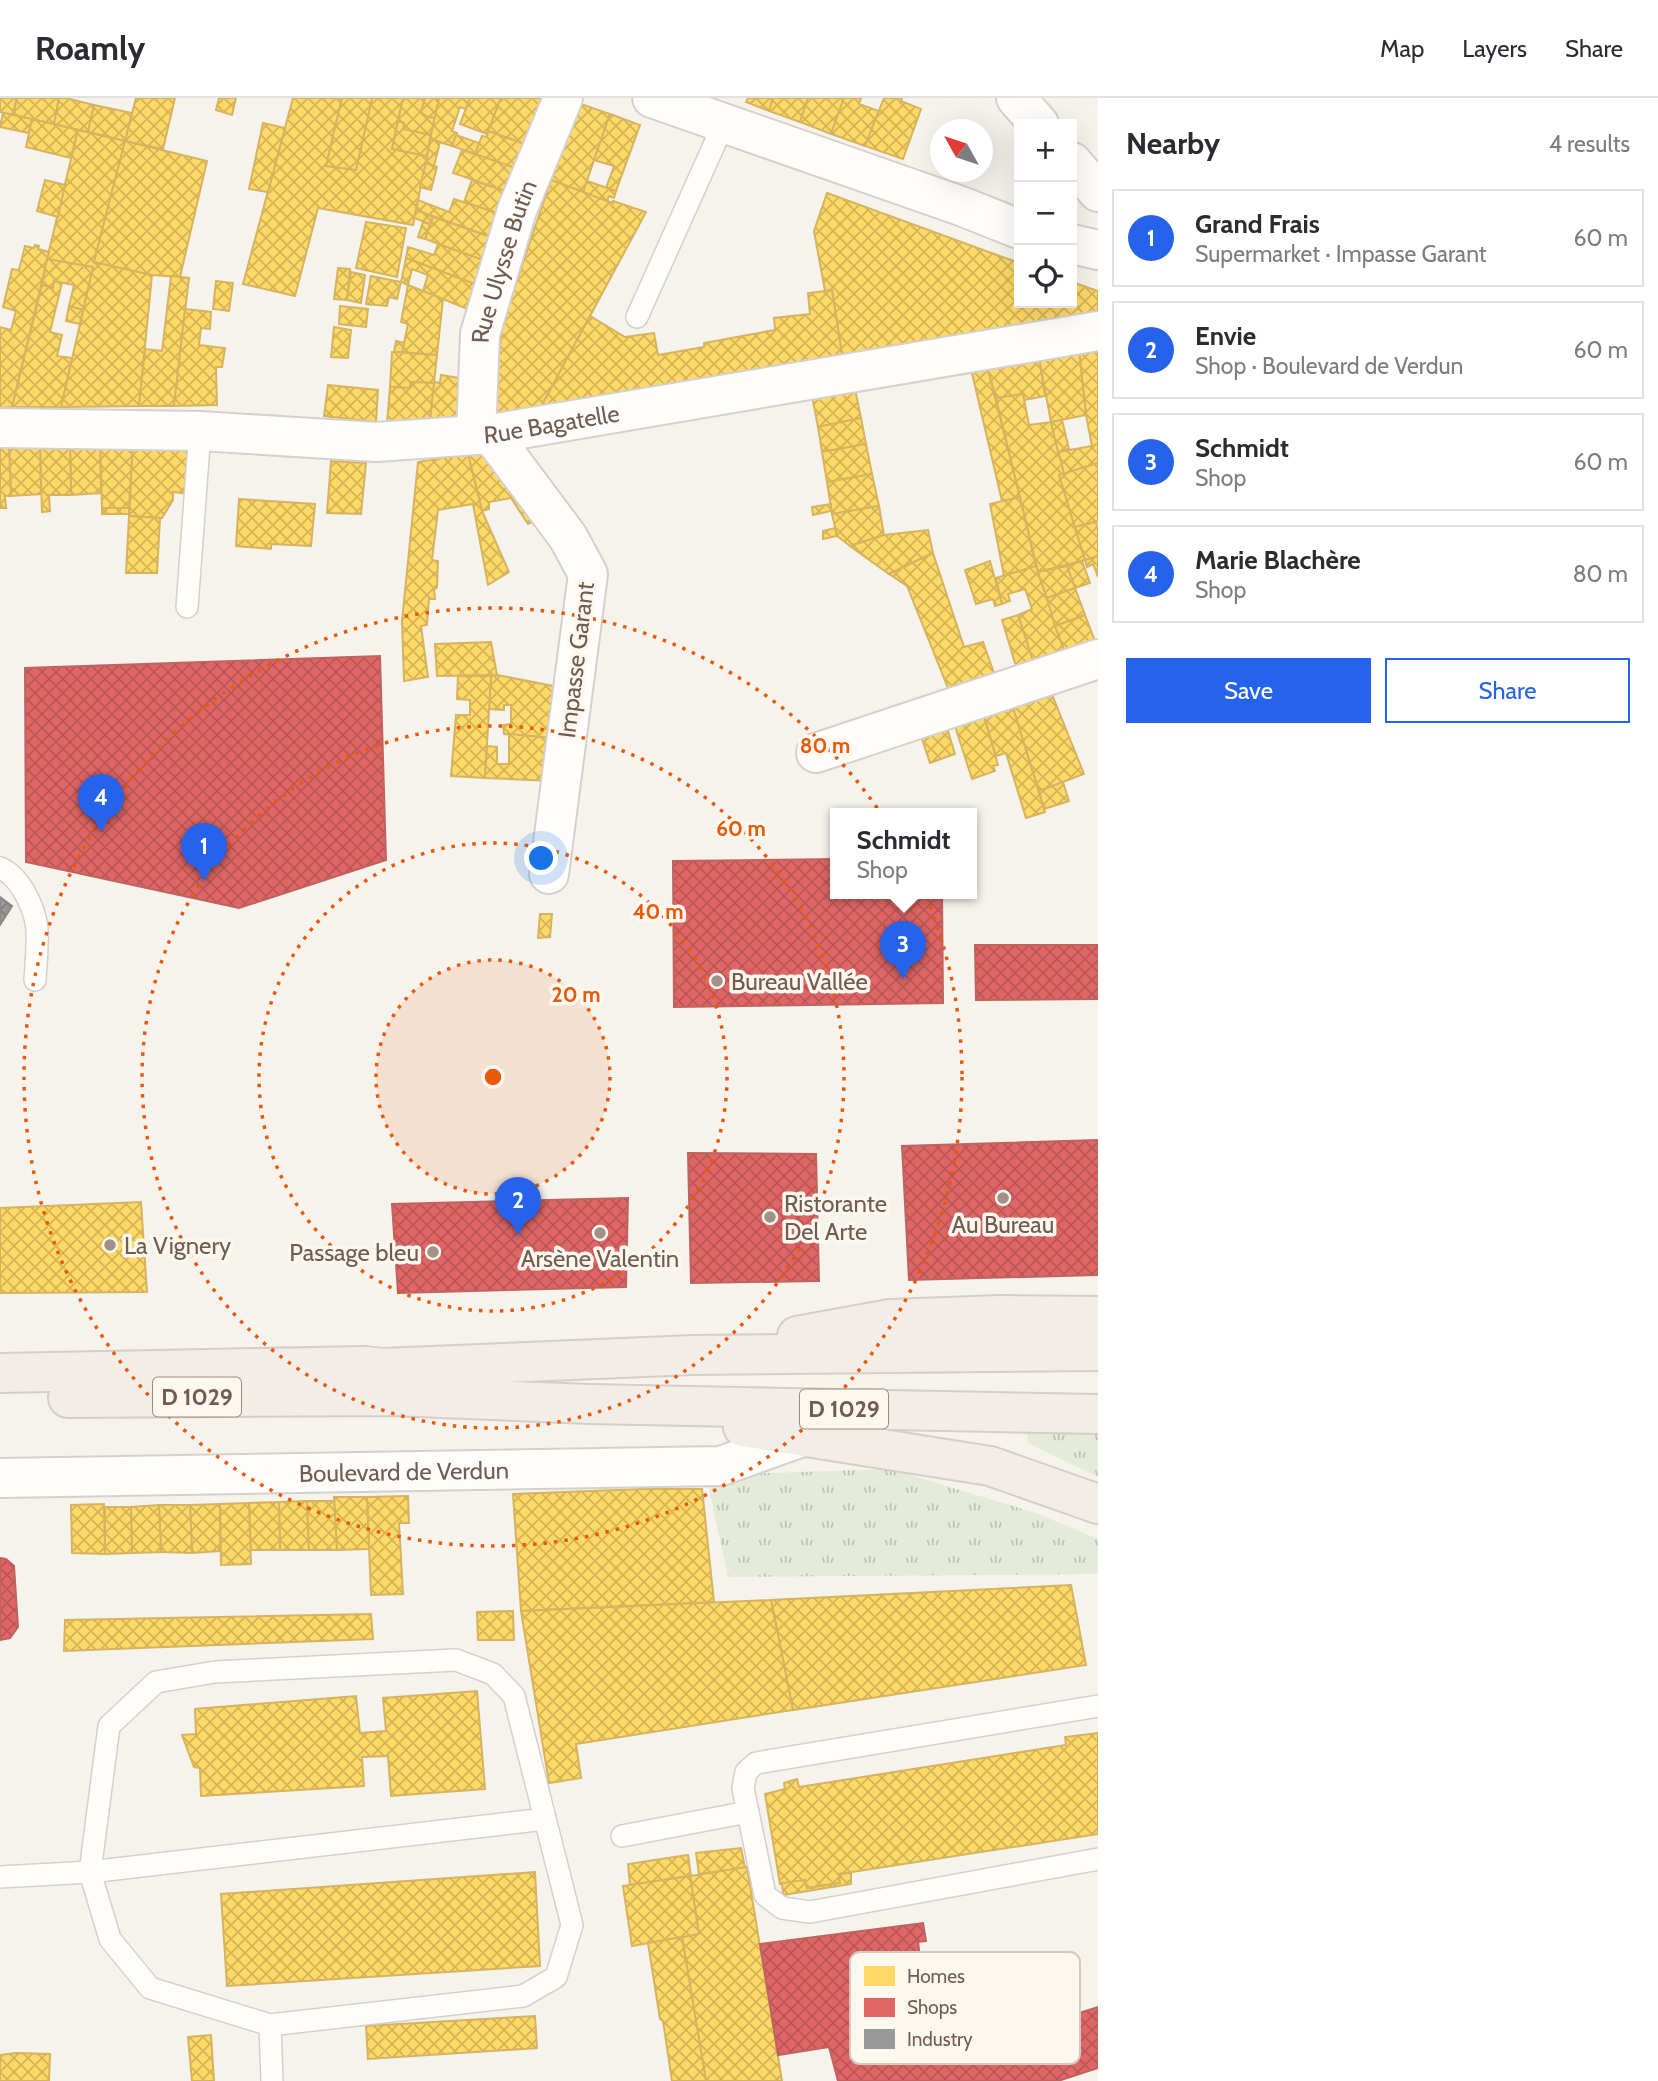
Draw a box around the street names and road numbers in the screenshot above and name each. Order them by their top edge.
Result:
street label: Rue Ulysse Butin [465,175,542,344]
street label: Rue Bagatelle [483,398,622,449]
street label: Impasse Garant [552,580,600,740]
road number: D 1029 [153,1378,241,1416]
road number: D 1029 [800,1390,888,1428]
street label: Boulevard de Verdun [299,1455,509,1488]

